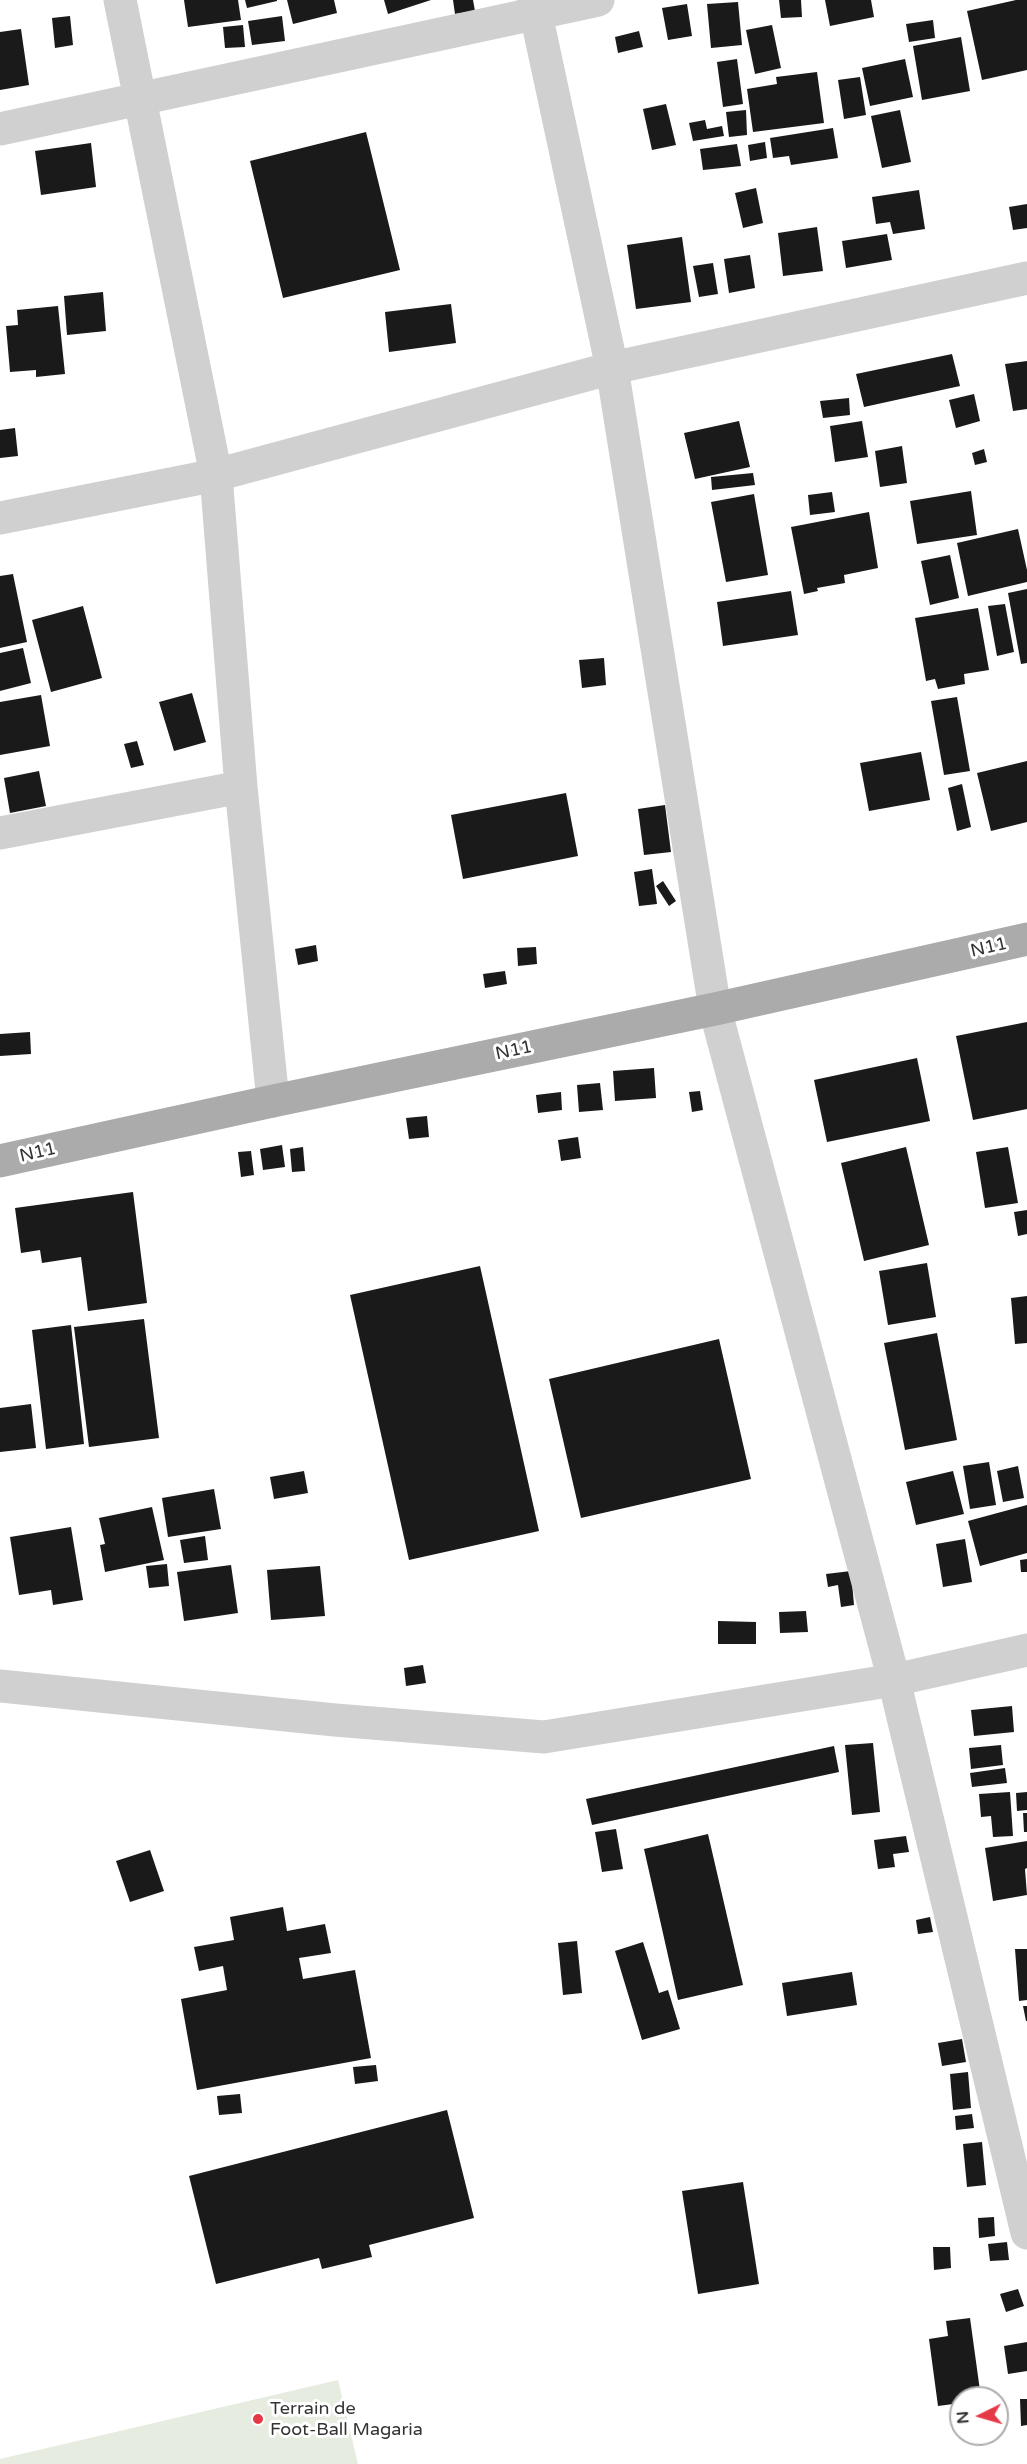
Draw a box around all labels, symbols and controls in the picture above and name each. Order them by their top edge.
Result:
street label: N11 [969,933,1009,963]
street label: N11 [494,1037,534,1065]
street label: N11 [18,1138,58,1168]
north arrow [949,2386,1009,2446]
place label: Terrain de Foot-Ball Magaria [270,2398,423,2440]
text: N [953,2410,974,2425]
marker: Terrain de Foot-Ball Magaria [251,2412,265,2426]

